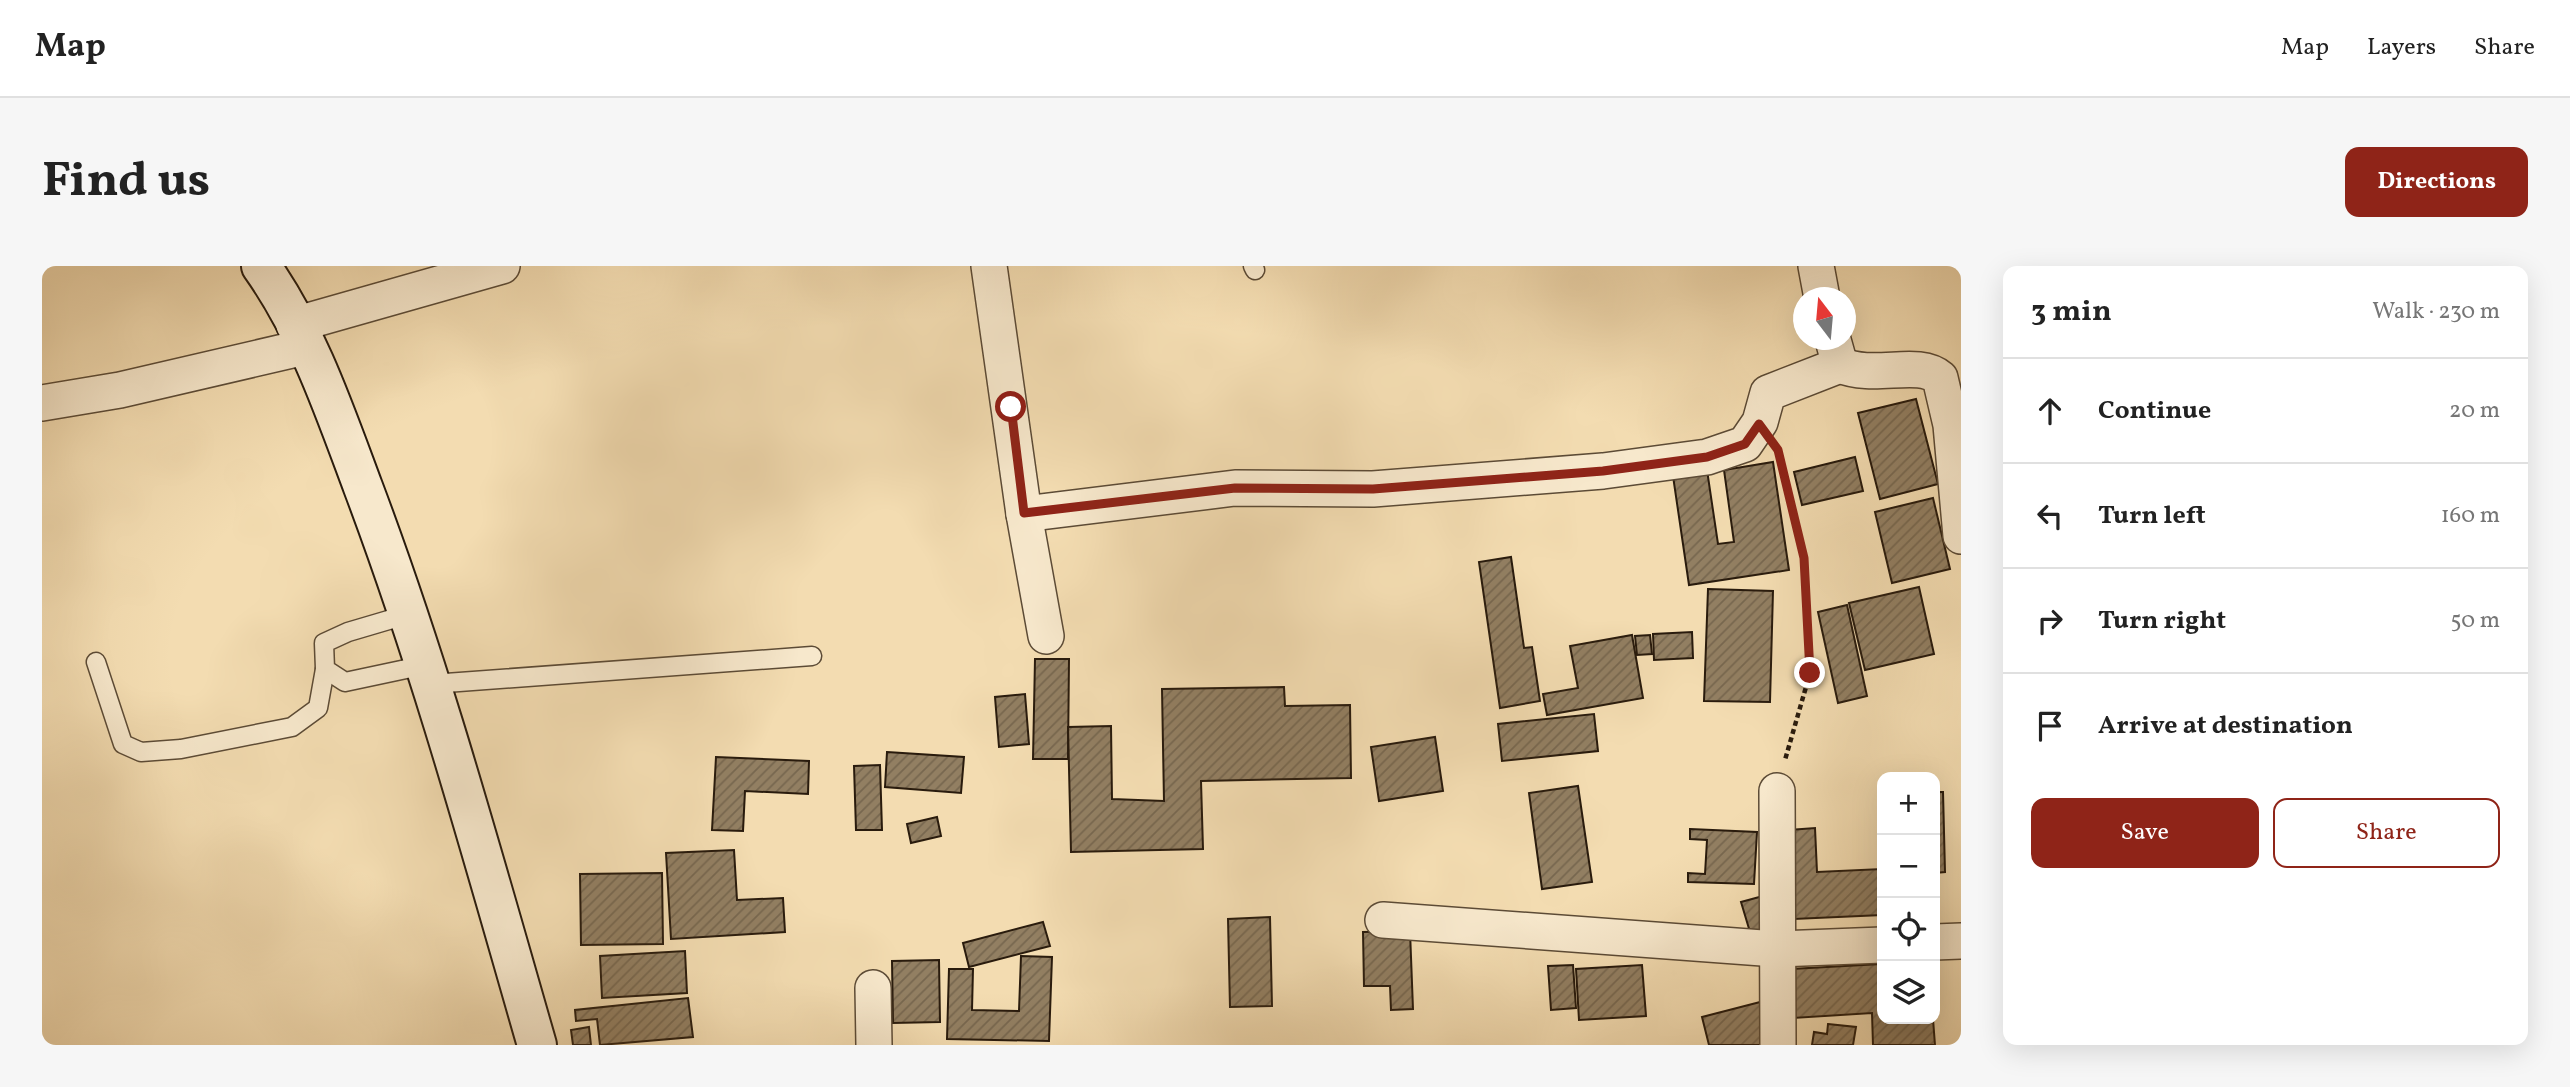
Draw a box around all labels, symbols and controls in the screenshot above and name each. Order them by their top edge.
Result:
text: Map [35,25,106,71]
text: Map [2281,31,2329,65]
text: Layers [2367,31,2436,65]
text: Share [2474,31,2535,65]
button: Directions [2345,147,2528,217]
text: Find us [42,148,210,217]
north arrow [1793,287,1856,350]
text: 3 min [2031,291,2112,333]
text: Walk · 230 m [2372,296,2500,328]
route start [995,391,1026,422]
icon: ahead [2031,392,2069,430]
text: Continue [2098,393,2211,429]
text: 20 m [2449,395,2500,427]
icon: left [2031,497,2069,535]
text: Turn left [2098,498,2206,534]
text: 160 m [2441,500,2500,532]
icon: right [2031,602,2069,640]
text: Turn right [2098,603,2226,639]
text: 50 m [2451,605,2500,637]
route end [1794,657,1825,688]
icon: arrive [2031,707,2069,745]
text: Arrive at destination [2098,708,2353,744]
map controls [1877,772,1940,1024]
button: + [1877,772,1940,835]
button: Save [2031,798,2259,868]
button: Share [2273,798,2500,868]
button: − [1877,835,1940,898]
button: locate [1877,898,1940,961]
button: layers [1877,961,1940,1024]

